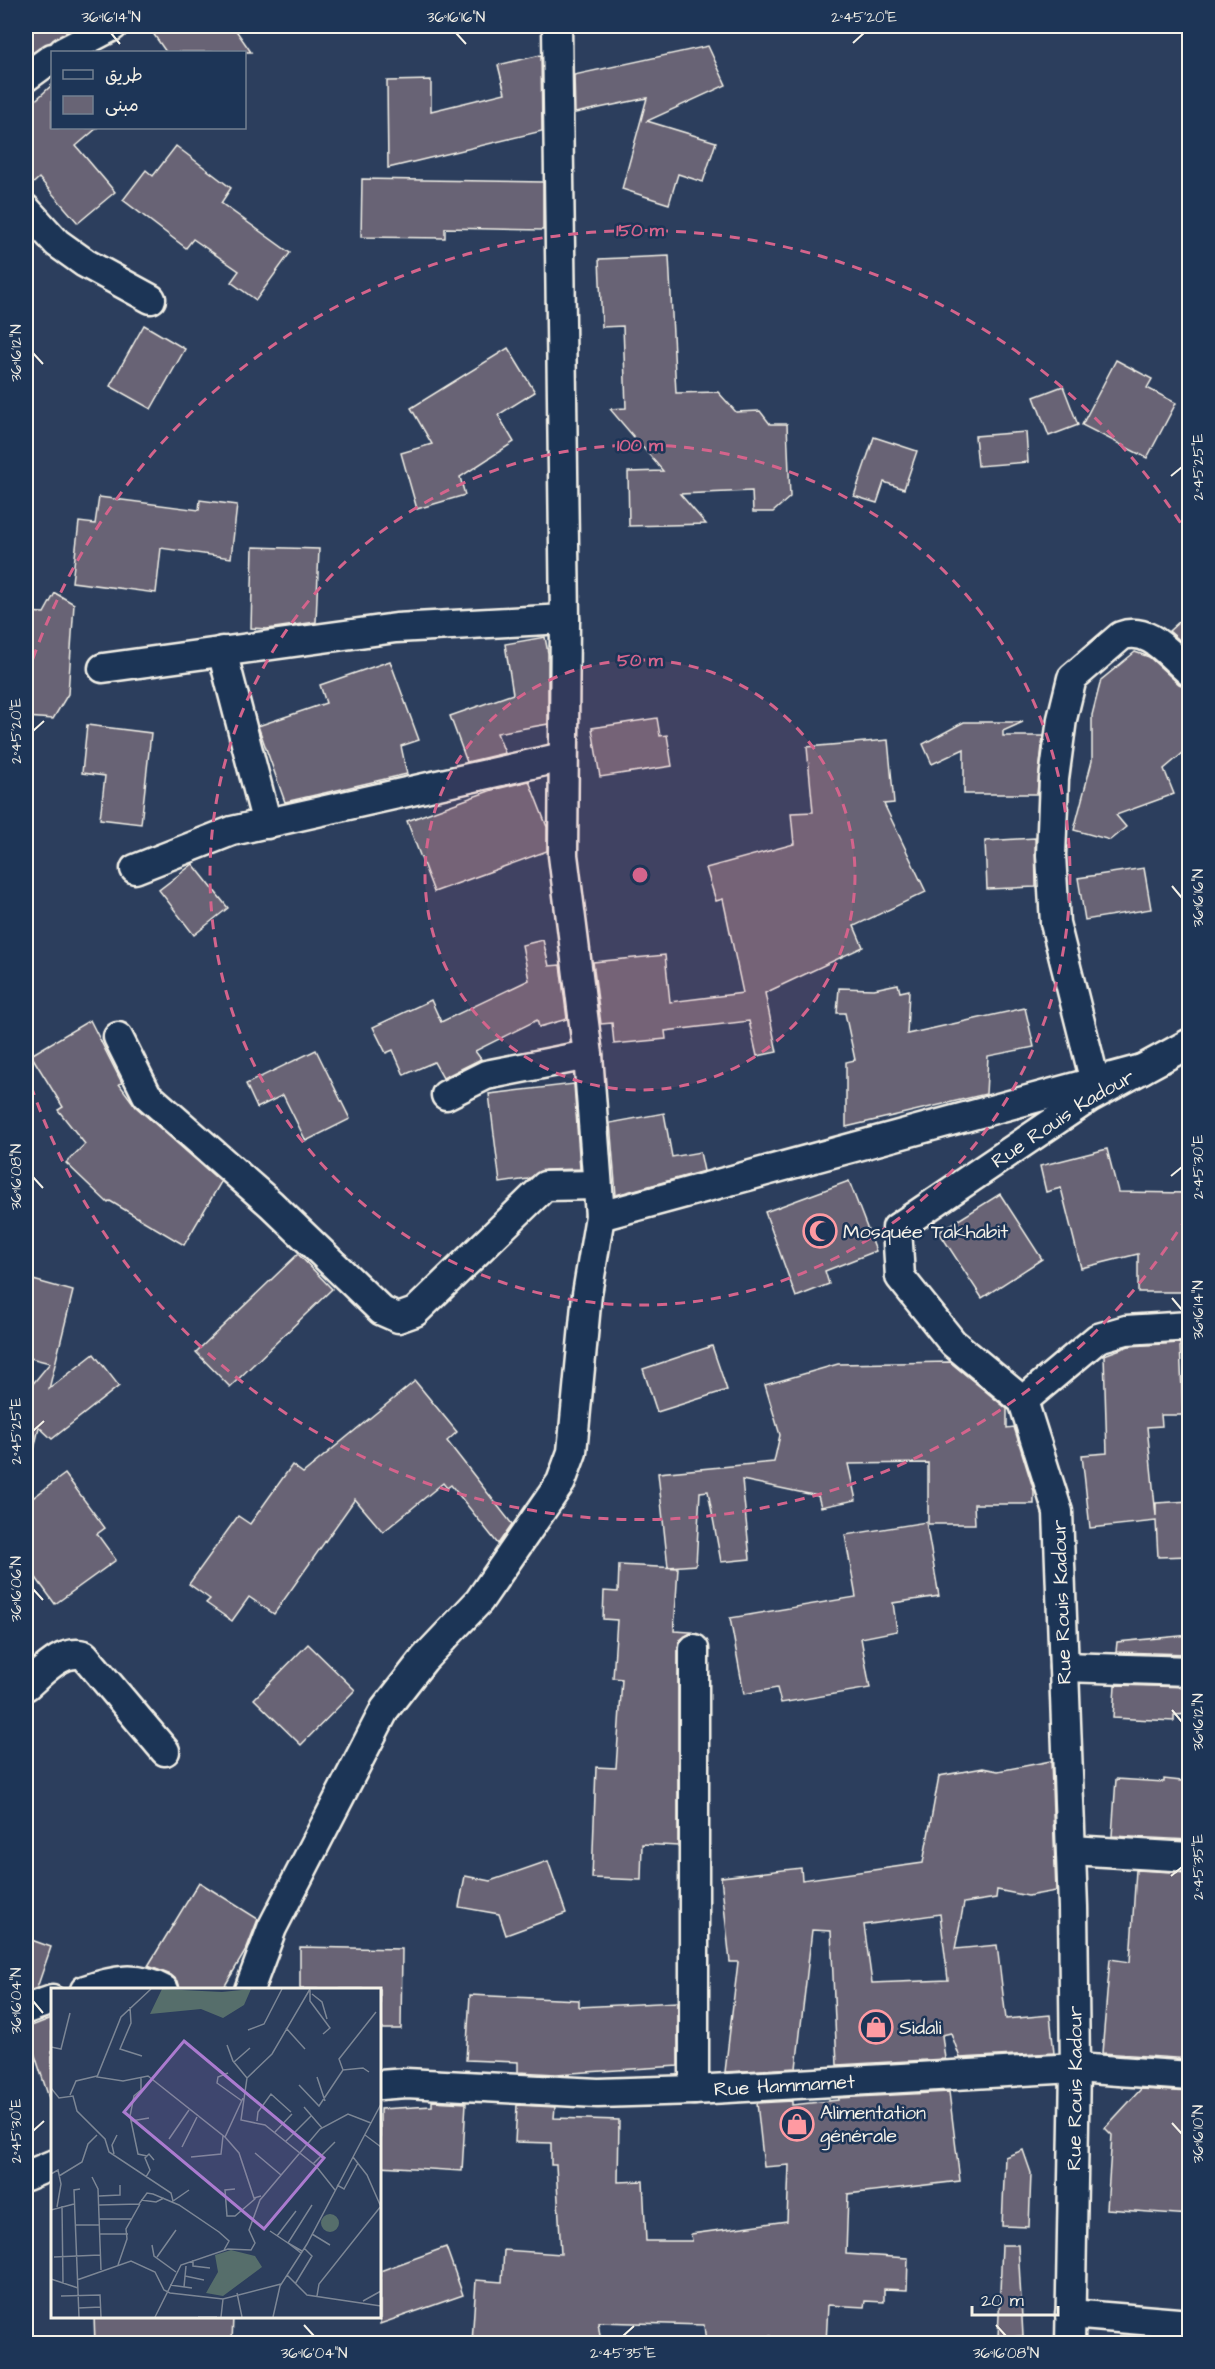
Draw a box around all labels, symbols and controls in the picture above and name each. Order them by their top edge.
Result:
text: 36°16'14"N [81,7,141,28]
text: 36°16'16"N [427,7,485,28]
text: 2°45'20"E [831,7,897,28]
legend [51,51,246,129]
text: طريق [105,63,143,88]
text: مبنى [105,93,139,118]
text: 150 m [616,218,665,243]
text: 36°16'12"N [6,324,27,382]
text: 100 m [617,433,664,458]
text: 2°45'25"E [1188,434,1209,500]
text: 50 m [617,648,664,673]
text: 2°45'20"E [6,698,27,764]
centre of rings [630,865,650,885]
text: 36°16'16"N [1188,869,1209,927]
street label: Rue Rouis Kadour [986,1063,1139,1175]
text: 2°45'30"E [1188,1135,1209,1199]
text: 36°16'08"N [6,1144,27,1210]
mosque icon: Mosquée Takhabit [802,1213,838,1249]
place label: Mosquée Takhabit [843,1218,1008,1246]
text: 36°16'14"N [1188,1280,1209,1340]
text: 2°45'25"E [6,1398,27,1464]
street label: Rue Rouis Kadour [1045,1519,1079,1685]
text: 36°16'06"N [6,1556,27,1622]
text: 36°16'12"N [1188,1693,1209,1751]
text: 2°45'35"E [1188,1834,1209,1900]
text: 36°16'04"N [6,1968,27,2034]
inset map [51,1988,381,2318]
street label: Rue Rouis Kadour [1060,2005,1090,2171]
shop icon: Sidali [858,2009,894,2045]
place label: Sidali [899,2014,941,2042]
street label: Rue Hammamet [713,2068,856,2104]
text: 2°45'30"E [6,2099,27,2163]
place label: Alimentation générale [820,2099,926,2151]
text: 36°16'10"N [1188,2105,1209,2163]
shop icon: Alimentation générale [779,2106,815,2142]
scale bar [972,2279,1058,2317]
text: 20 m [981,2288,1024,2313]
text: 36°16'04"N [281,2343,347,2364]
text: 2°45'35"E [590,2343,656,2364]
text: 36°16'08"N [973,2343,1039,2364]

